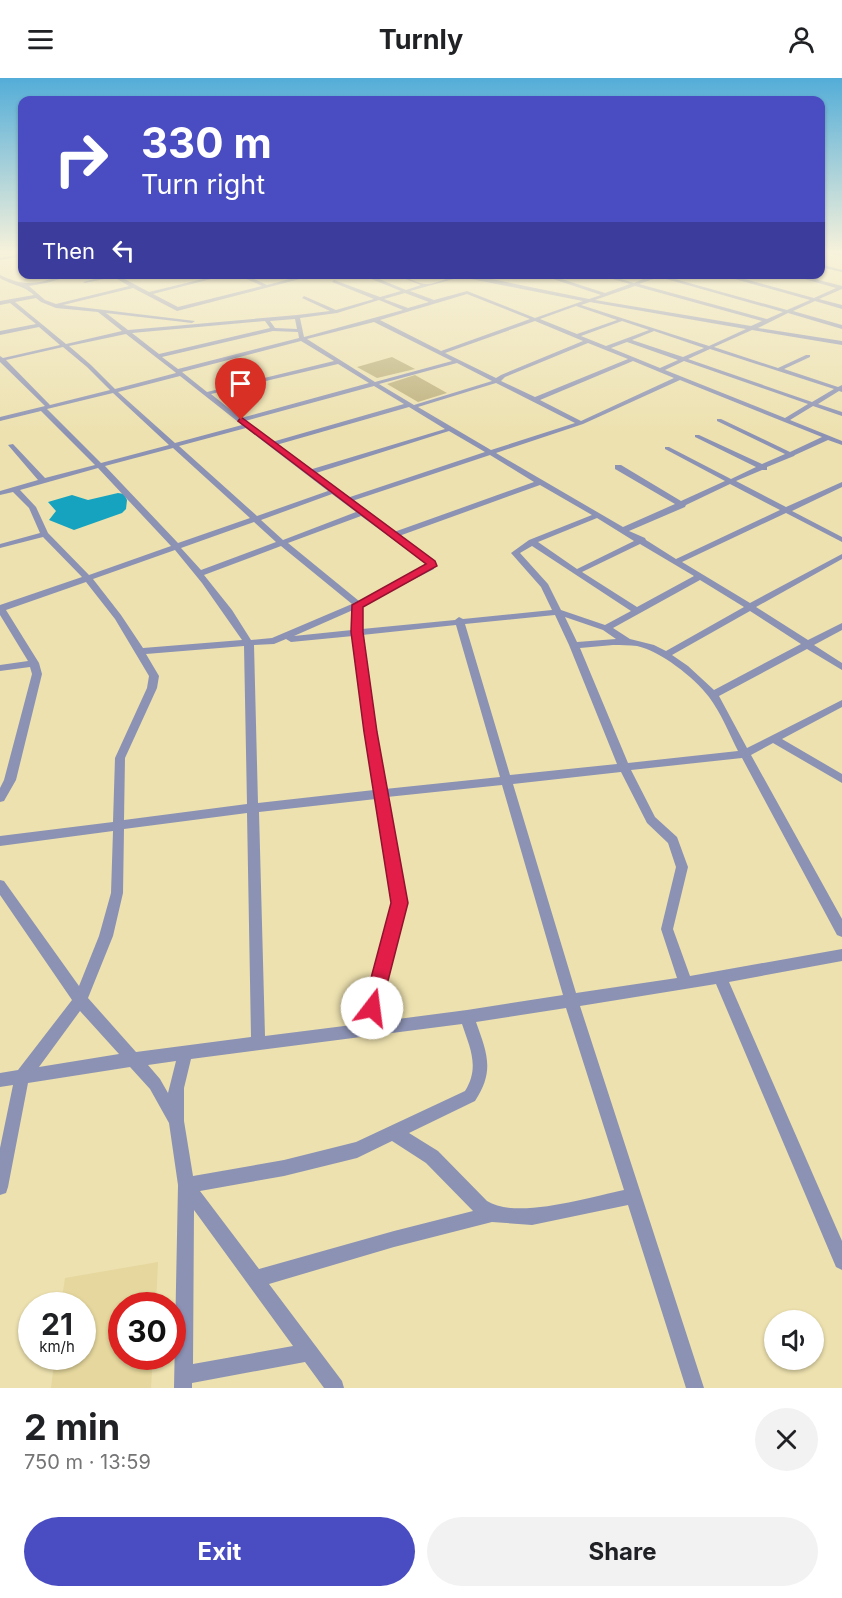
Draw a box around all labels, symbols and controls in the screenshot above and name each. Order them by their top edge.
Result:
icon: menu [24,23,57,56]
text: Turnly [379,23,463,56]
icon: person [785,23,818,56]
text: 330 m [141,117,272,168]
icon: right [42,120,120,198]
text: Turn right [141,168,265,201]
icon: left [107,234,140,267]
text: Then [42,238,95,264]
pin [215,358,266,420]
icon: arrive [224,367,257,400]
position arrow [340,976,404,1040]
speed limit sign: 30 [108,1292,186,1370]
text: 21 [41,1306,73,1342]
map controls [764,1310,824,1370]
button: sound [764,1310,824,1370]
text: km/h [39,1337,75,1356]
text: 2 min [24,1405,120,1449]
button: close [755,1408,818,1471]
text: 750 m · 13:59 [24,1450,151,1474]
button: Exit [24,1517,415,1586]
button: Share [427,1517,818,1586]

